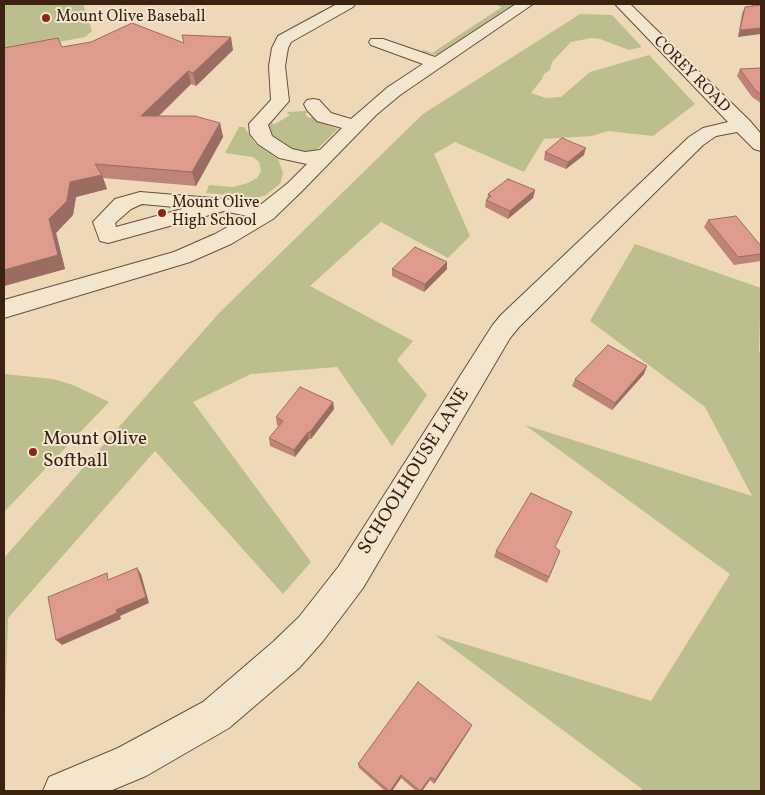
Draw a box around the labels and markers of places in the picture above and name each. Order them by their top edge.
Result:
place label: Mount Olive Baseball [56,8,206,28]
marker: Mount Olive Baseball [40,12,52,24]
place label: Mount Olive High School [172,194,260,232]
marker: Mount Olive High School [156,207,168,219]
place label: Mount Olive Softball [43,430,147,474]
marker: Mount Olive Softball [27,446,39,458]

